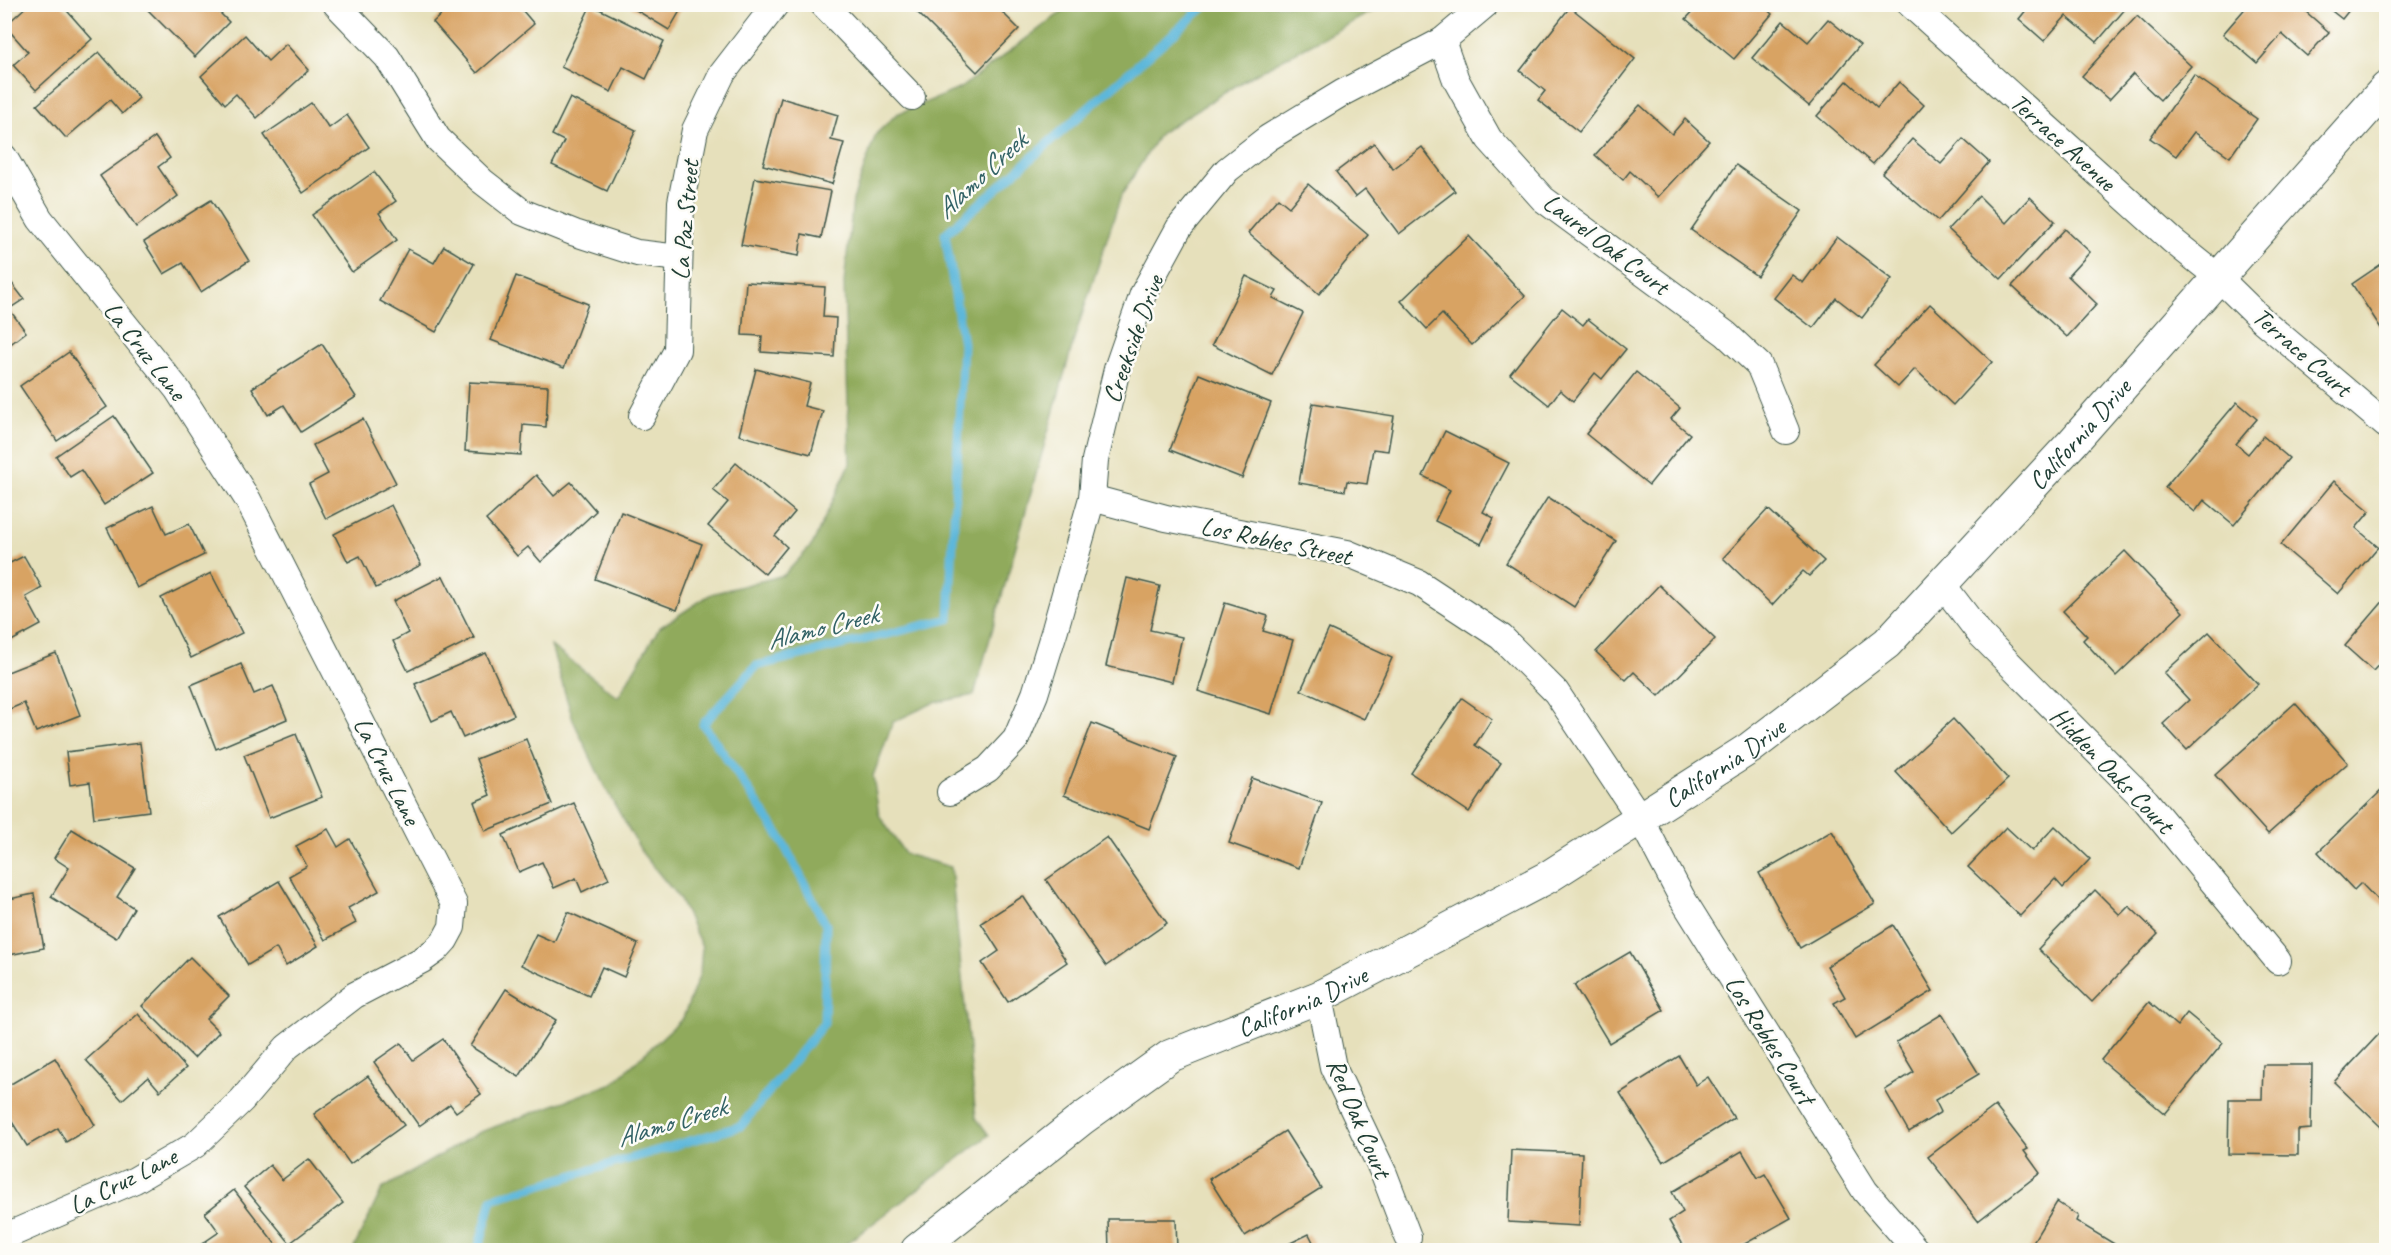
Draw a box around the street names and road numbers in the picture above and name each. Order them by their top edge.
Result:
street label: Terrace Avenue [2003,86,2124,199]
street label: La Paz Street [663,156,707,281]
street label: Laurel Oak Court [1536,186,1678,304]
street label: Creekside Drive [1095,269,1172,407]
street label: La Cruz Lane [96,295,195,409]
street label: Terrace Court [2246,300,2360,406]
street label: California Drive [2021,370,2140,497]
street label: Los Robles Street [1198,509,1357,574]
street label: Hidden Oaks Court [2043,700,2182,842]
street label: California Drive [1658,709,1794,815]
street label: La Cruz Lane [346,712,429,833]
street label: California Drive [1232,957,1375,1044]
street label: Los Robles Court [1717,969,1824,1113]
street label: Red Oak Court [1319,1053,1400,1185]
street label: La Cruz Lane [64,1139,185,1222]

